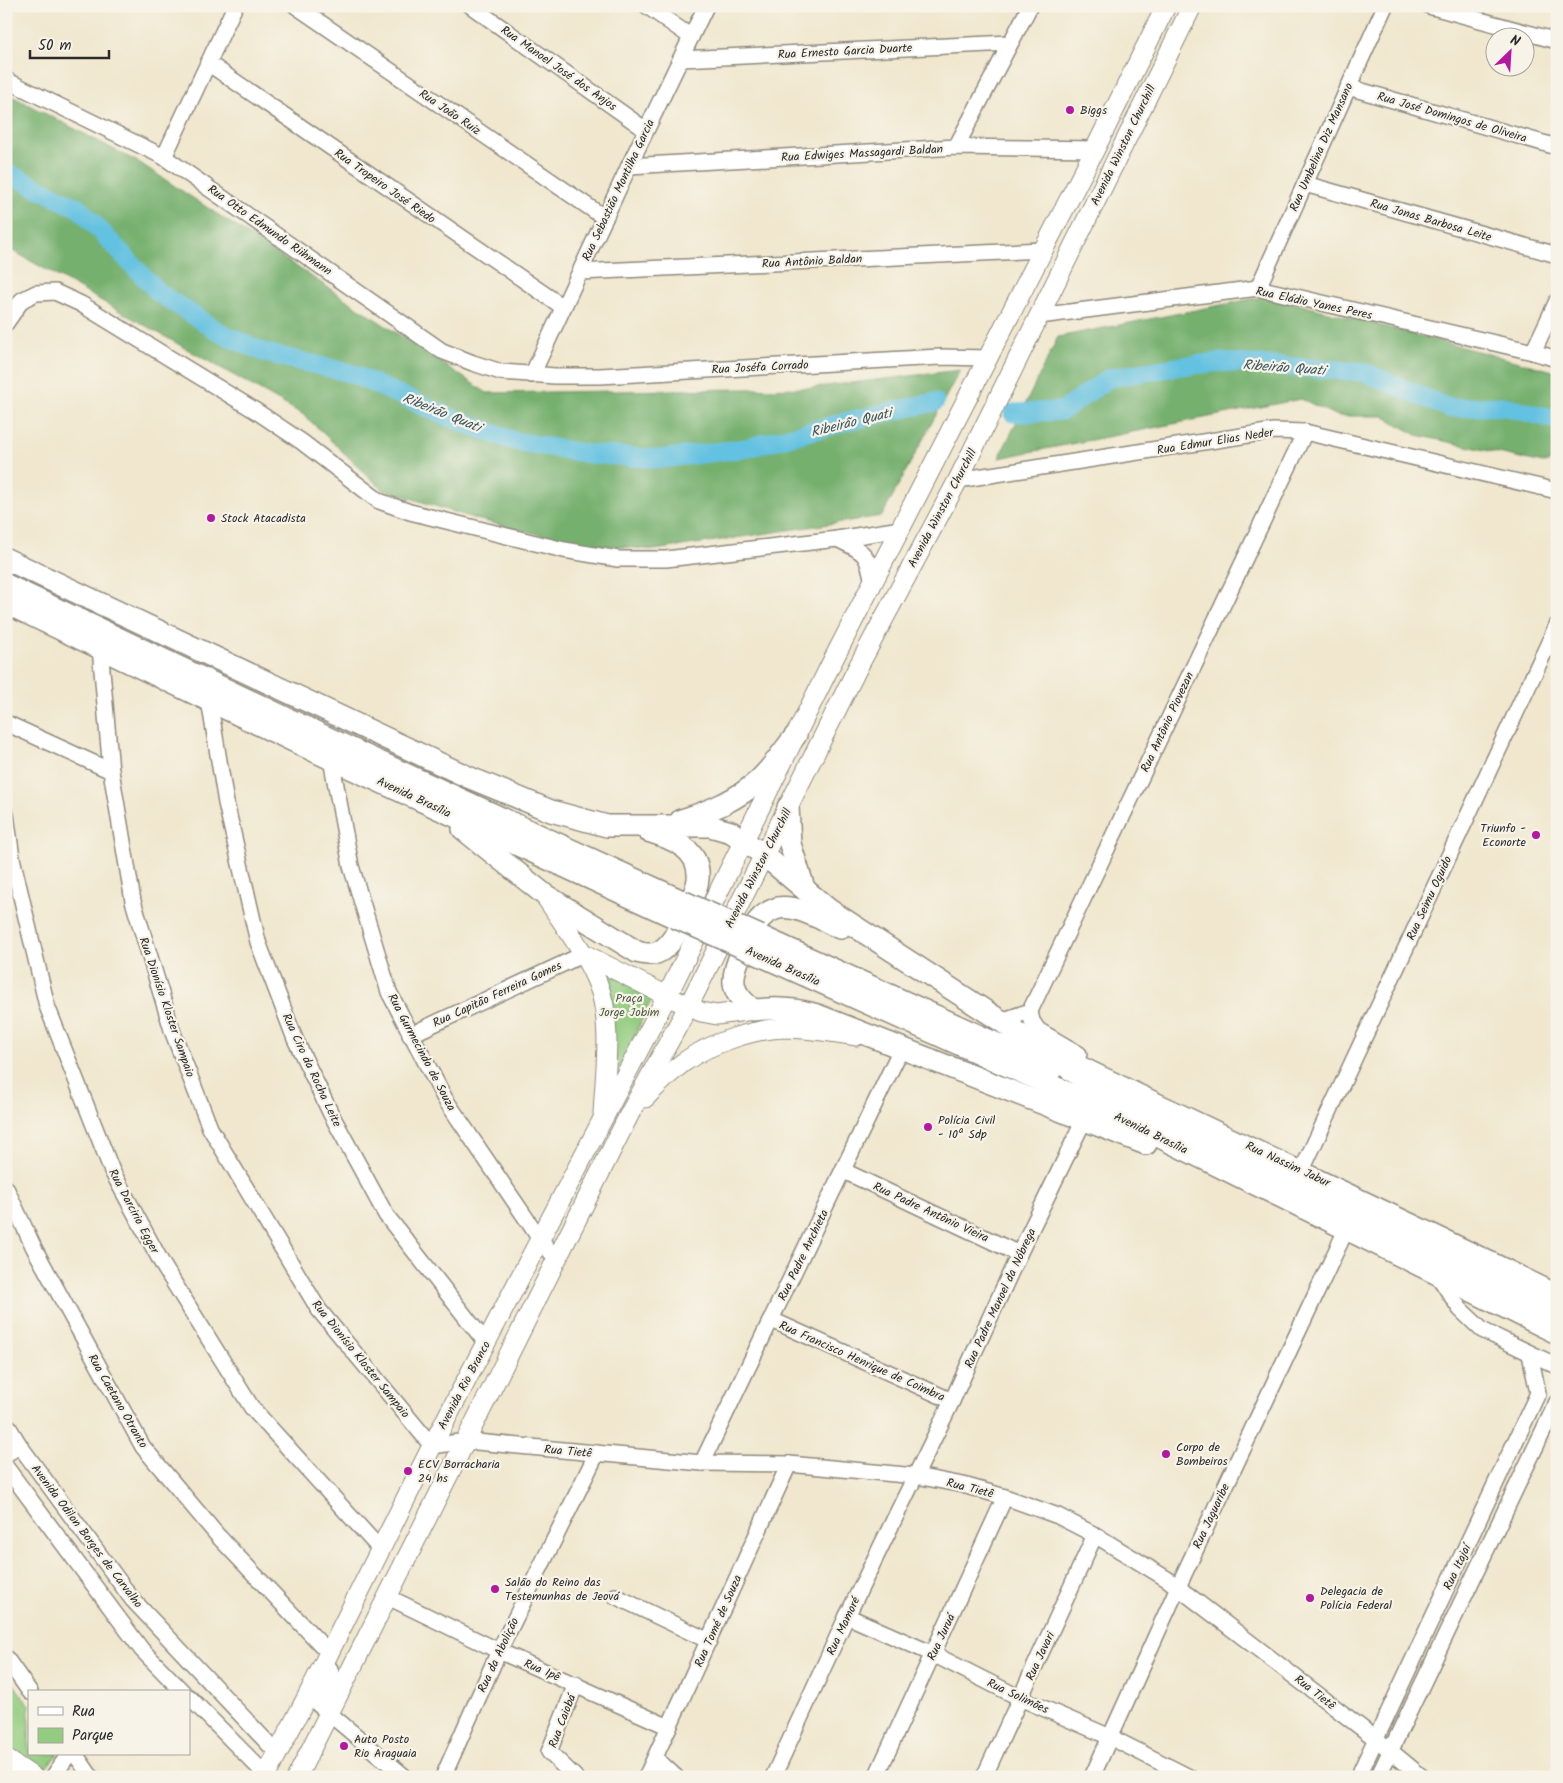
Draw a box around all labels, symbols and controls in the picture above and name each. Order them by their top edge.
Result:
street label: Rua Manoel José dos Anjos [497,21,621,116]
scale bar [30,28,109,60]
north arrow [1486,28,1536,78]
text: N [1506,29,1524,53]
text: 50 m [38,34,72,58]
street label: Rua Ernesto Garcia Duarte [777,38,913,65]
street label: Rua Umbelina Diz Mansano [1285,80,1358,215]
street label: Avenida Winston Churchill [1086,82,1161,209]
street label: Rua João Ruiz [415,85,485,140]
street label: Rua José Domingos de Oliveira [1375,87,1529,148]
place label: Biggs [1080,101,1107,120]
marker: Biggs [1064,104,1076,116]
street label: Rua Sebastião Montilha Garcia [577,116,660,264]
street label: Rua Edwiges Massagardi Baldan [780,140,944,167]
street label: Rua Tropeiro José Riedo [330,144,439,229]
street label: Rua Otto Edmundo Riihmann [204,180,336,281]
street label: Rua Jonas Barbosa Leite [1368,194,1494,247]
street label: Rua Antônio Baldan [761,249,863,274]
street label: Rua Eládio Yanes Peres [1254,282,1374,325]
water label: Ribeirão Quati [1242,354,1329,382]
street label: Rua Joséfa Corrado [711,355,809,380]
water label: Ribeirão Quati [399,387,487,440]
water label: Ribeirão Quati [808,402,897,444]
street label: Rua Edmur Elias Neder [1156,423,1276,460]
street label: Avenida Winston Churchill [903,445,982,571]
place label: Stock Atacadista [221,509,306,528]
marker: Stock Atacadista [205,512,217,524]
street label: Rua Antônio Piovezan [1136,669,1199,776]
street label: Avenida Brasília [373,772,454,823]
street label: Avenida Winston Churchill [720,805,797,932]
place label: Triunfo - Econorte [1480,819,1527,852]
marker: Triunfo - Econorte [1530,829,1542,841]
street label: Rua Seimu Oguido [1402,853,1457,944]
street label: Rua Dionísio Kloster Sampaio [134,934,199,1080]
street label: Avenida Brasília [742,941,824,992]
street label: Rua Capitão Ferreira Gomes [430,956,565,1033]
park label: Praça Jorge Jobim [599,989,660,1022]
street label: Rua Gurmecindo de Souza [382,990,461,1115]
street label: Rua Ciro da Rocha Leite [277,1010,346,1131]
street label: Avenida Brasília [1111,1107,1191,1160]
place label: Polícia Civil - 10ª Sdp [938,1111,995,1144]
marker: Polícia Civil - 10ª Sdp [922,1121,934,1133]
street label: Rua Nassim Jabur [1242,1136,1334,1193]
street label: Rua Darcirio Egger [103,1165,164,1258]
street label: Rua Padre Antônio Vieira [870,1177,992,1248]
street label: Rua Padre Anchieta [773,1206,834,1304]
street label: Rua Padre Manoel da Nóbrega [960,1225,1041,1371]
street label: Rua Dionísio Kloster Sampaio [307,1296,414,1423]
street label: Rua Francisco Henrique de Coimbra [776,1316,948,1407]
street label: Avenida Rio Branco [433,1338,496,1433]
street label: Rua Caetano Otranto [83,1350,152,1452]
place label: Corpo de Bombeiros [1176,1438,1228,1471]
street label: Rua Tietê [543,1440,593,1463]
marker: Corpo de Bombeiros [1160,1448,1172,1460]
place label: ECV Borracharia 24 hs [418,1455,500,1488]
street label: Avenida Odilon Borges de Carvalho [26,1460,147,1612]
marker: ECV Borracharia 24 hs [402,1465,414,1477]
street label: Rua Tietê [944,1473,996,1504]
street label: Rua Jaguaribe [1188,1480,1235,1552]
street label: Rua Itajaí [1439,1539,1477,1593]
street label: Rua Tomé de Souza [690,1572,747,1670]
place label: Salão do Reino das Testemunhas de Jeová [505,1573,620,1606]
place label: Delegacia de Polícia Federal [1320,1582,1392,1615]
marker: Salão do Reino das Testemunhas de Jeová [489,1583,501,1595]
marker: Delegacia de Polícia Federal [1304,1592,1316,1604]
street label: Rua Mamoré [822,1593,866,1659]
street label: Rua Juruá [922,1609,961,1664]
street label: Rua da Abolição [473,1615,524,1696]
street label: Rua Javari [1021,1628,1061,1684]
street label: Rua Ipê [521,1654,564,1687]
street label: Rua Tietê [1290,1670,1340,1715]
street label: Rua Solimões [984,1674,1052,1719]
legend [28,1690,190,1756]
street label: Rua Caiobá [544,1690,582,1751]
text: Rua [72,1700,95,1724]
text: Parque [72,1724,113,1748]
place label: Auto Posto Rio Araguaia [354,1730,417,1763]
marker: Auto Posto Rio Araguaia [338,1740,350,1752]

